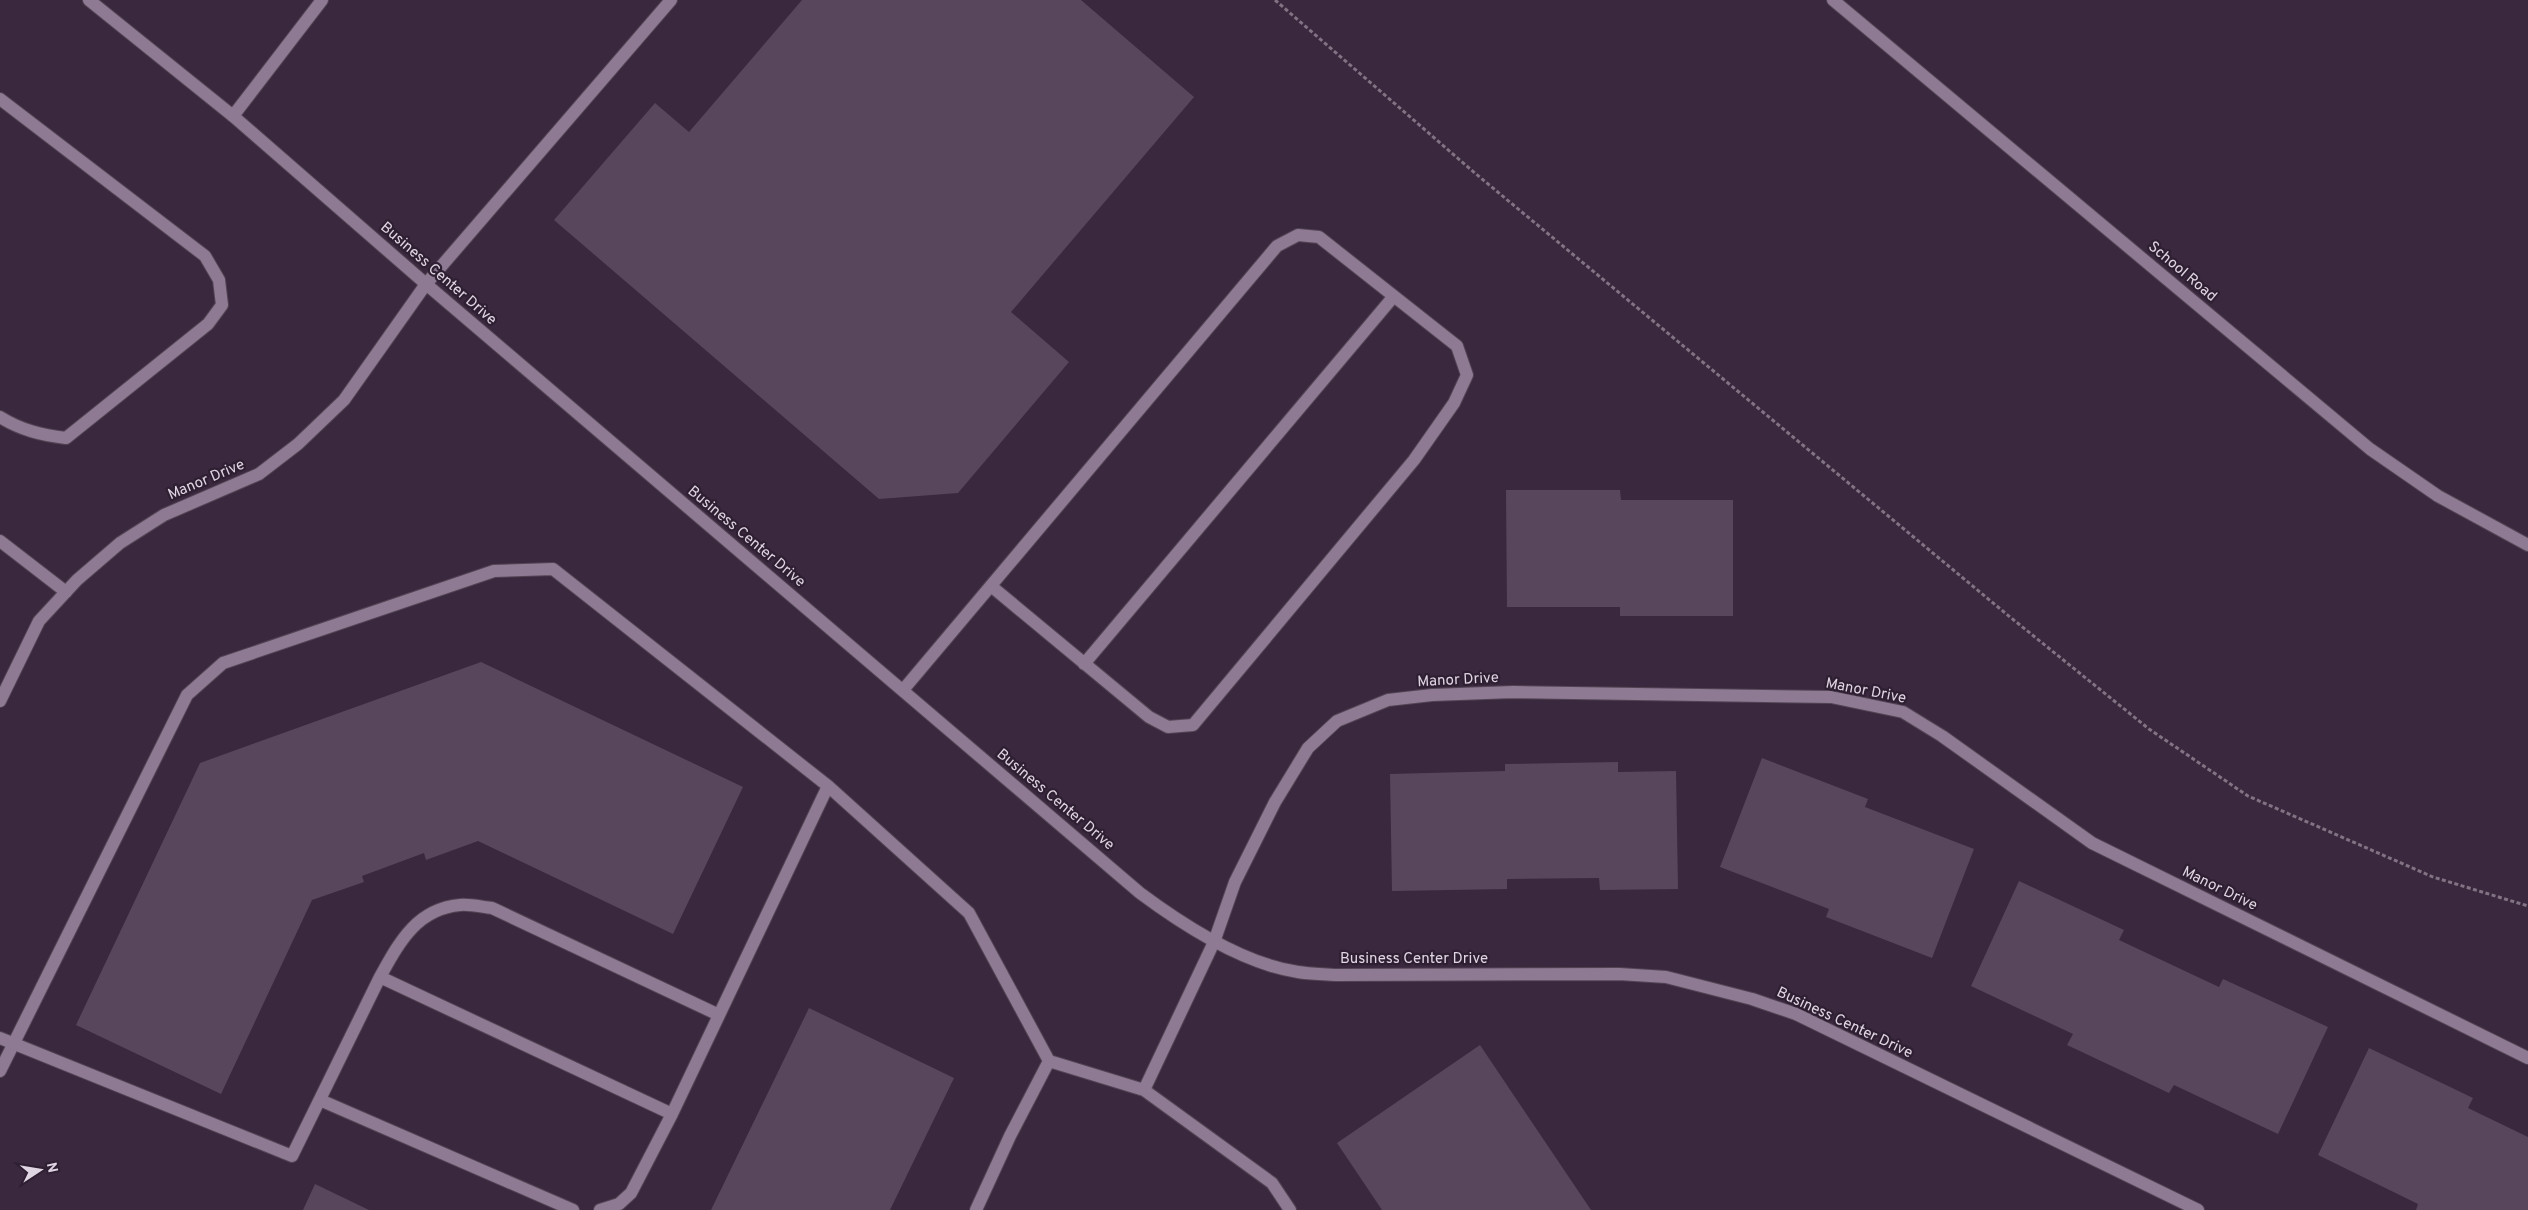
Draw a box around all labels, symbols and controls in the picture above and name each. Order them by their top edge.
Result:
street label: Business Center Drive [376,218,500,330]
street label: School Road [2144,238,2220,306]
street label: Manor Drive [165,456,248,505]
street label: Business Center Drive [683,482,809,592]
street label: Manor Drive [1417,669,1499,692]
street label: Manor Drive [1824,674,1908,709]
street label: Business Center Drive [992,745,1118,855]
street label: Manor Drive [2179,863,2260,916]
street label: Business Center Drive [1340,950,1488,969]
street label: Business Center Drive [1773,983,1916,1063]
north arrow [15,1145,65,1195]
text: N [42,1161,61,1174]

